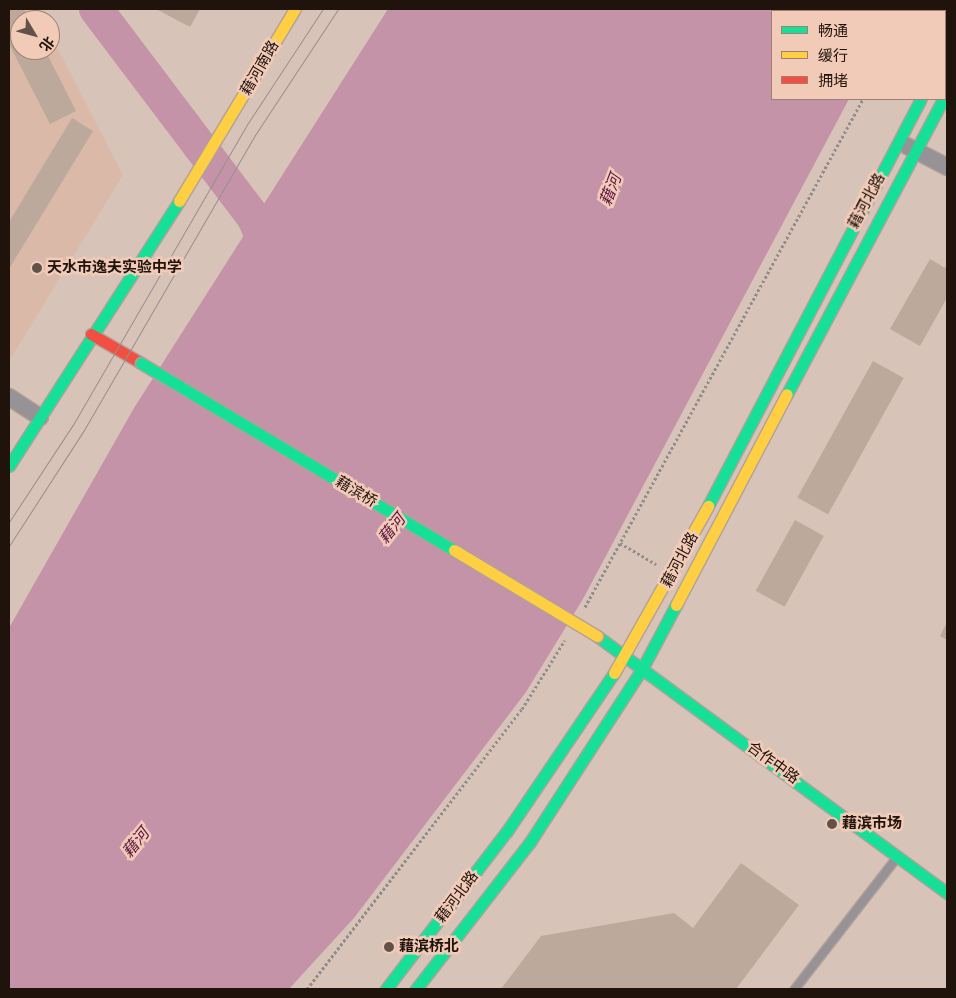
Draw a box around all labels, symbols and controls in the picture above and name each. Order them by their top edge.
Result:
north arrow [10,10,60,60]
legend [771,10,946,100]
text: 畅通 [818,22,848,40]
text: 北 [36,33,58,54]
street label: 藉河南路 [237,38,283,98]
text: 缓行 [818,47,848,65]
text: 拥堵 [818,72,848,90]
street label: 藉河北路 [845,170,889,232]
water label: 藉河 [596,172,626,208]
place label: 天水市逸夫实验中学 [47,259,182,277]
marker: 天水市逸夫实验中学 [31,262,43,274]
street label: 藉滨桥 [332,473,380,511]
water label: 藉河 [374,511,410,547]
street label: 藉河北路 [658,529,702,591]
street label: 合作中路 [743,738,803,788]
place label: 藉滨市场 [842,815,902,833]
marker: 藉滨市场 [826,818,838,830]
water label: 藉河 [118,825,154,861]
street label: 藉河北路 [432,868,482,926]
place label: 藉滨桥北 [399,938,459,956]
marker: 藉滨桥北 [383,941,395,953]

